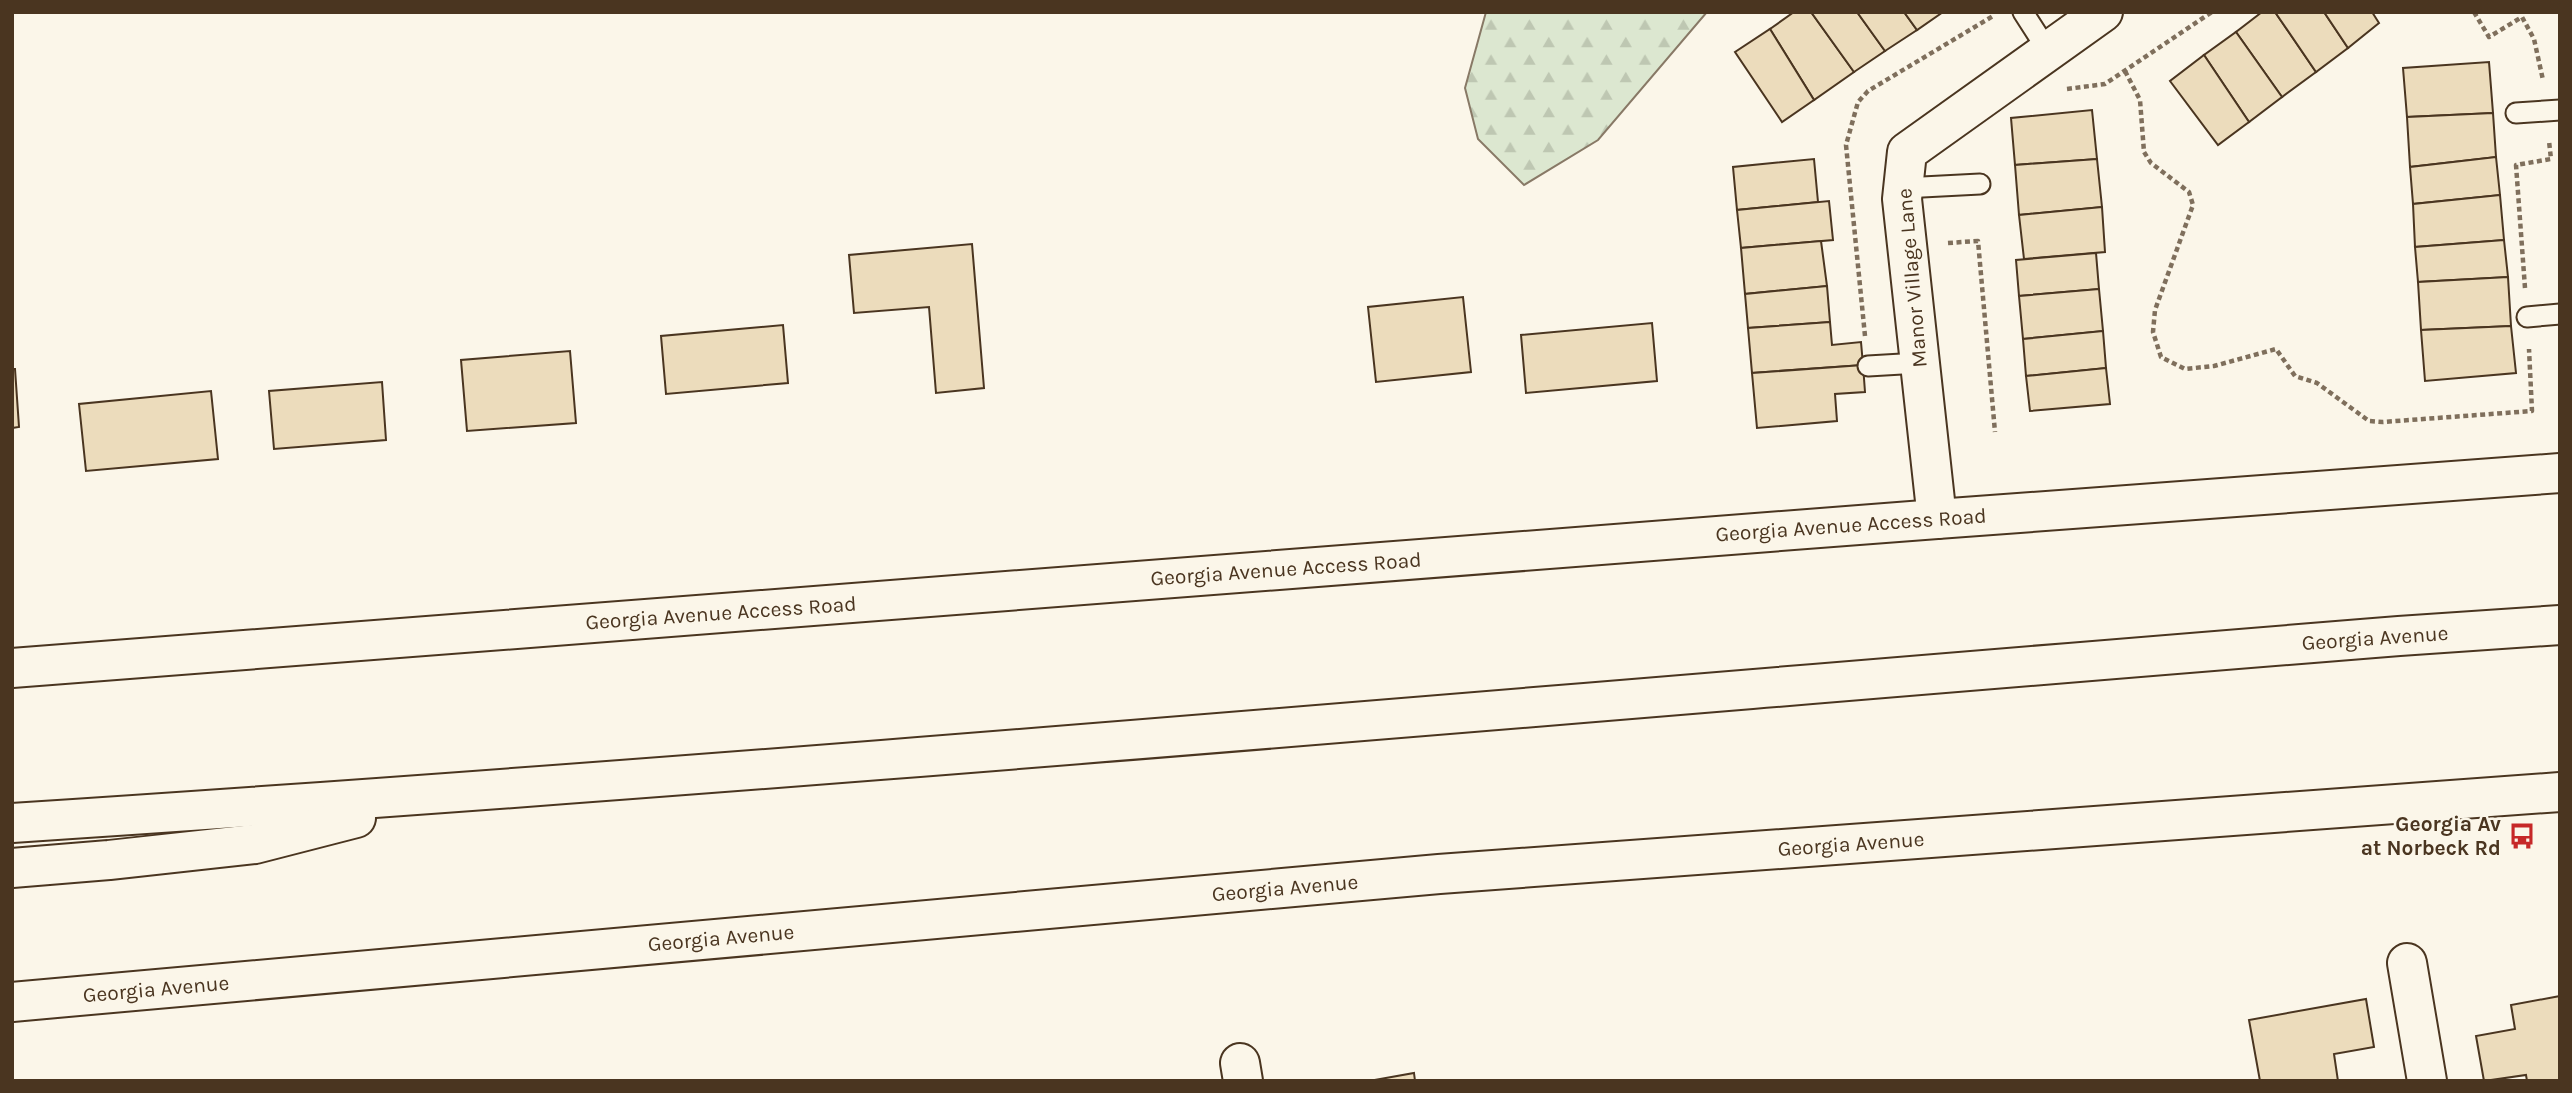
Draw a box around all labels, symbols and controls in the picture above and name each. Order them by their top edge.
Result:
street label: Manor Village Lane [1892,187,1932,369]
street label: Georgia Avenue Access Road [1715,504,1987,546]
street label: Georgia Avenue Access Road [1150,548,1422,590]
street label: Georgia Avenue Access Road [585,592,857,634]
street label: Georgia Avenue [2301,621,2449,655]
place label: Georgia Av at Norbeck Rd [2361,812,2501,860]
bus stop icon: Georgia Av at Norbeck Rd [2507,821,2537,851]
street label: Georgia Avenue [1777,827,1925,861]
street label: Georgia Avenue [1211,870,1359,906]
street label: Georgia Avenue [647,920,795,956]
street label: Georgia Avenue [82,971,230,1007]

